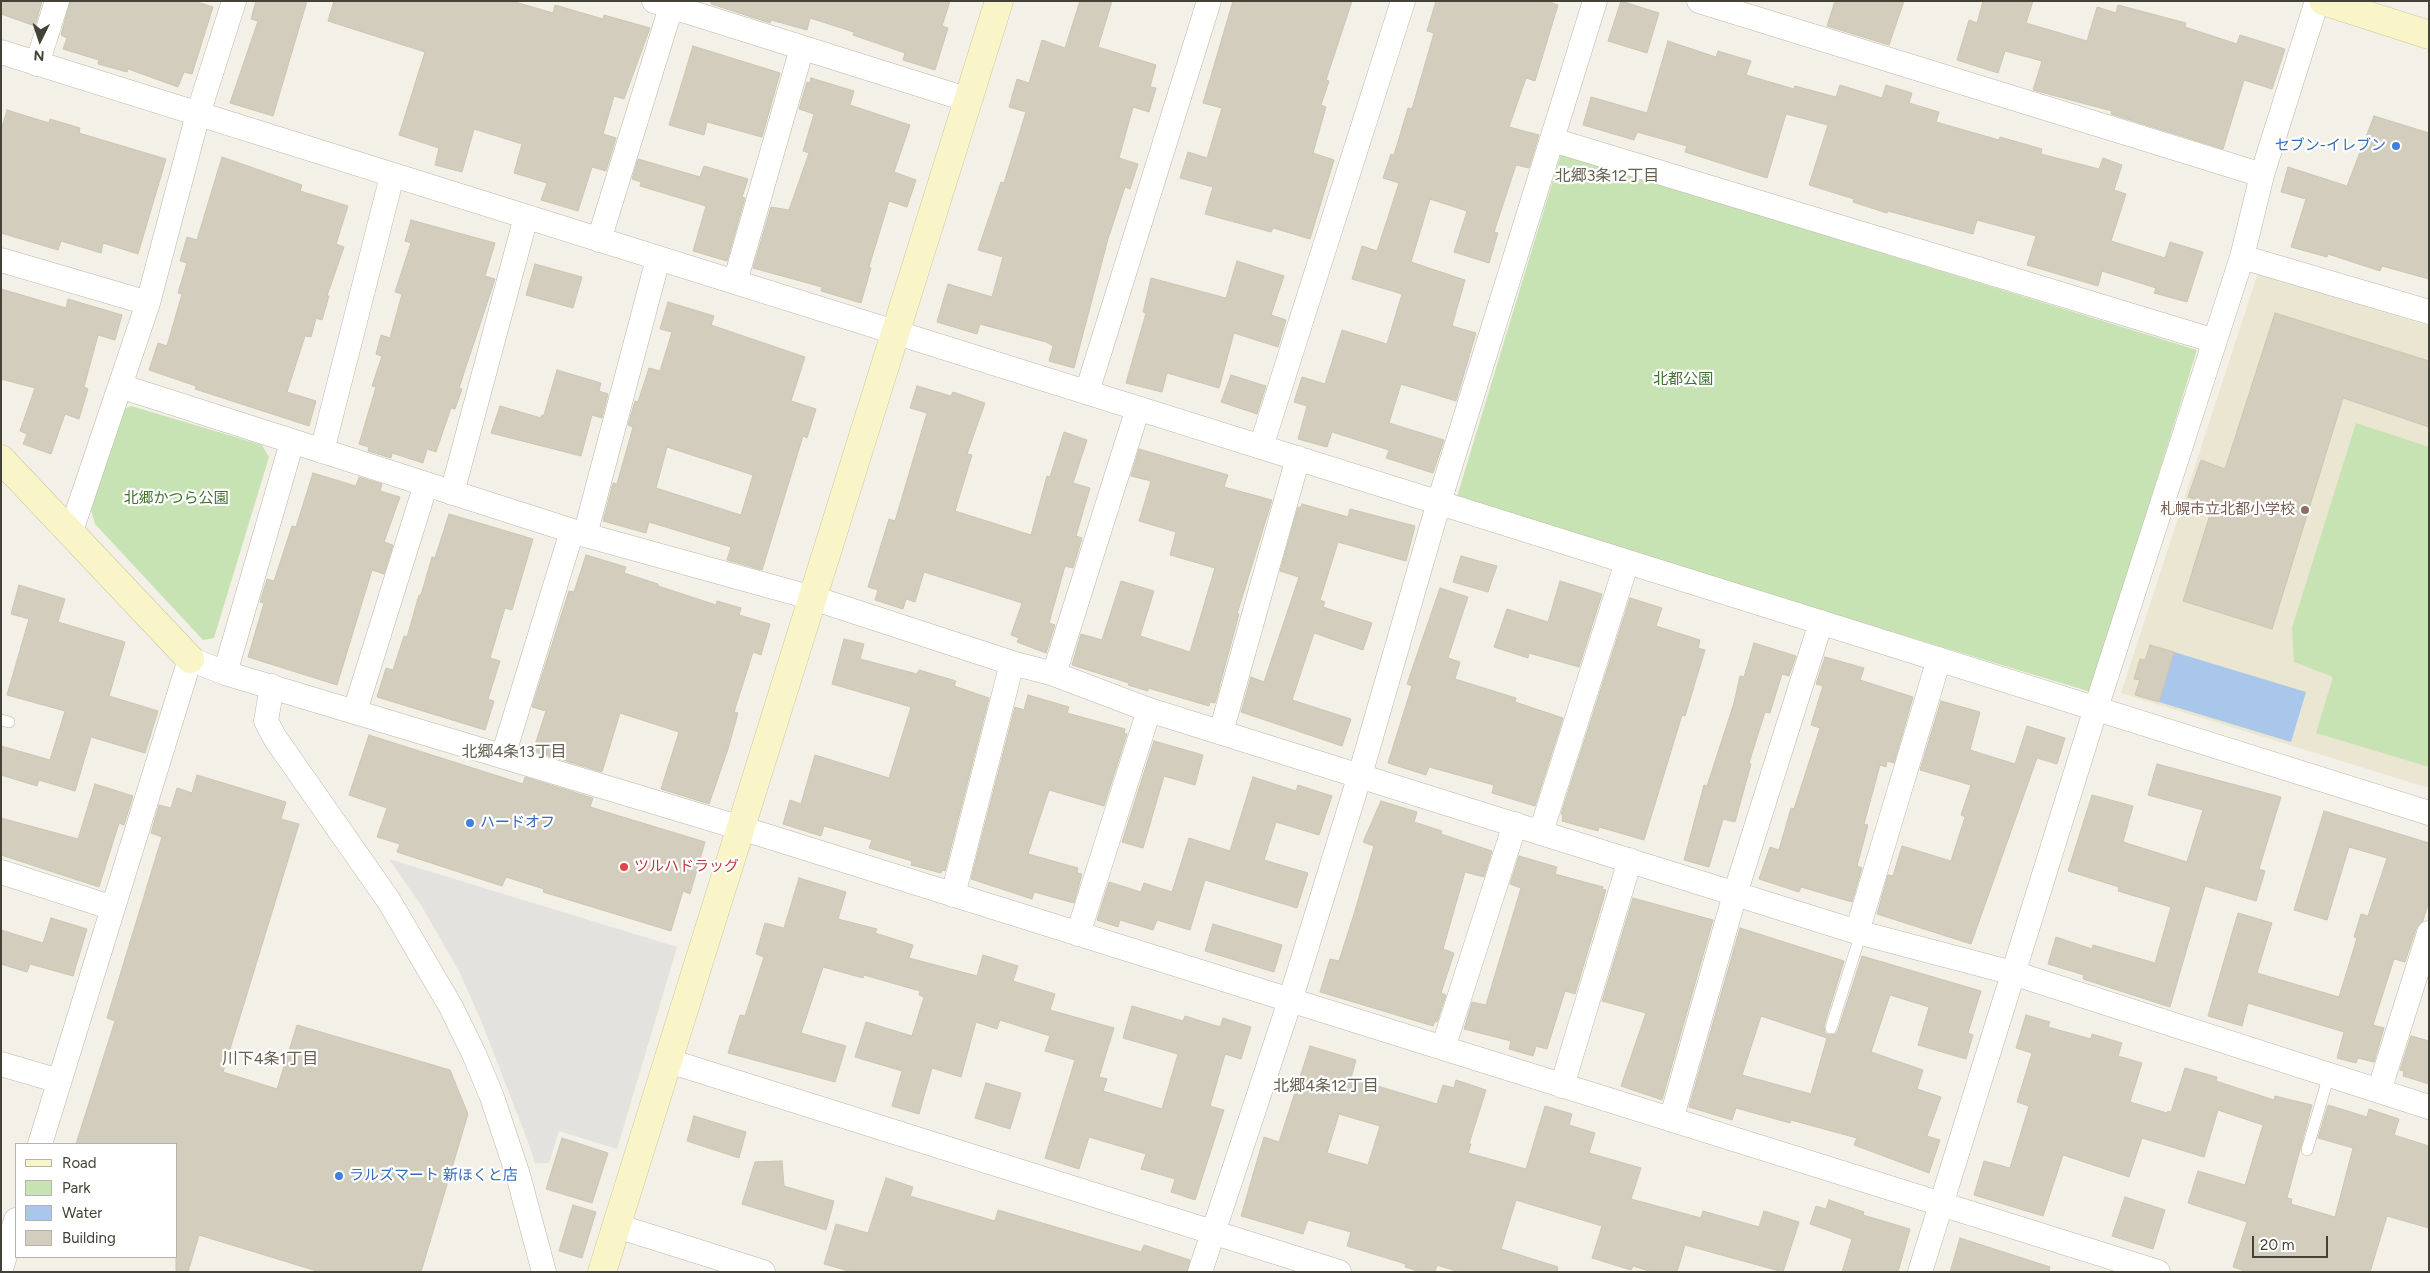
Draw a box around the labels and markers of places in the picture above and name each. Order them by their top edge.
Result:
place label: セブン-イレブン [2275,137,2386,155]
marker: セブン-イレブン [2390,140,2402,152]
place label: 札幌市立北都小学校 [2160,501,2295,519]
marker: 札幌市立北都小学校 [2299,504,2311,516]
place label: ハードオフ [480,814,555,832]
marker: ハードオフ [464,817,476,829]
place label: ツルハドラッグ [634,858,739,876]
marker: ツルハドラッグ [618,861,630,873]
place label: ラルズマート 新ほくと店 [349,1167,518,1185]
marker: ラルズマート 新ほくと店 [333,1170,345,1182]

